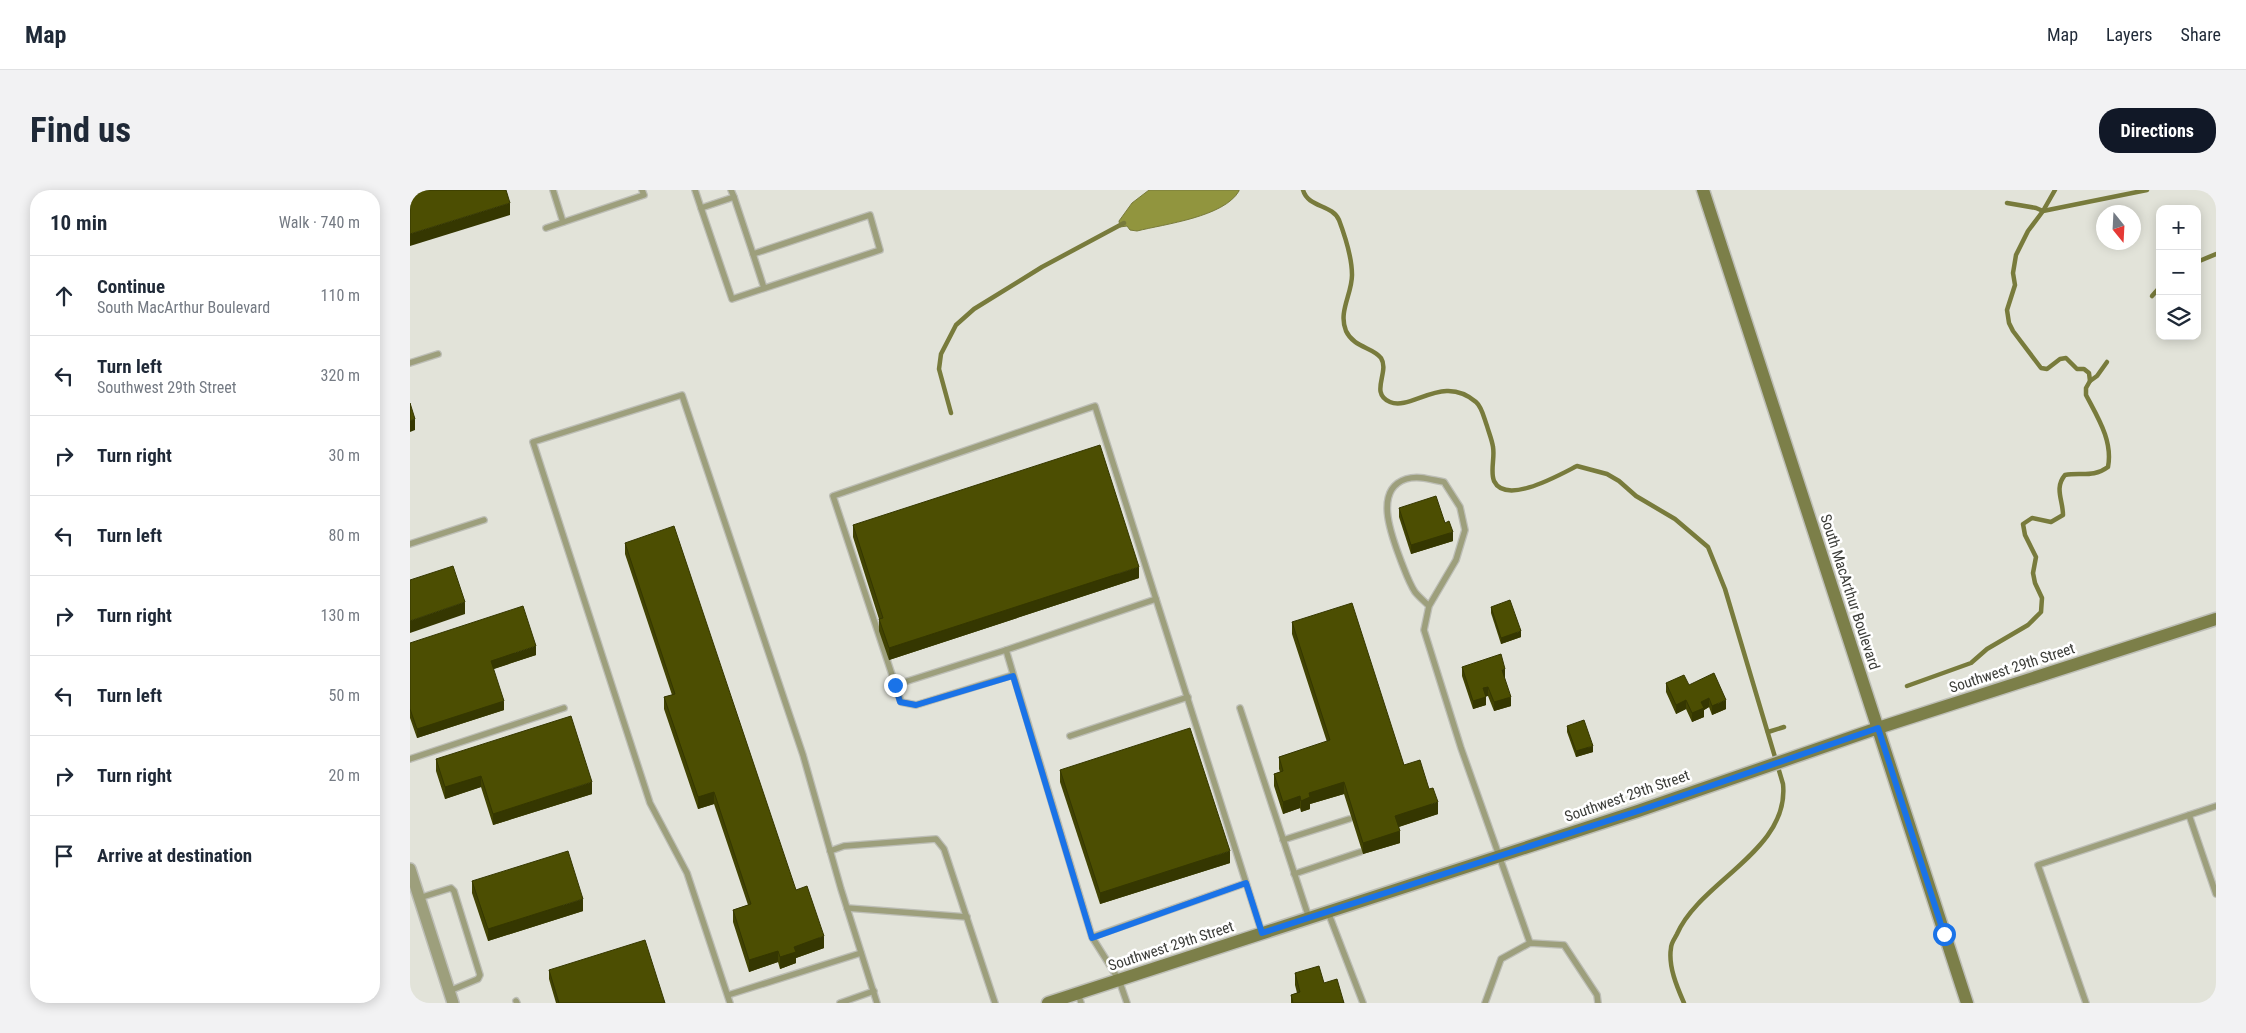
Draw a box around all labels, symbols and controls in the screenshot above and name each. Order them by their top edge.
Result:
text: Map [25,21,66,49]
text: Map [2047,24,2078,45]
text: Layers [2106,24,2153,45]
text: Share [2181,24,2221,45]
button: Directions [2099,108,2216,153]
text: Find us [30,110,131,151]
north arrow [2096,205,2141,250]
map controls [2156,205,2201,340]
button: + [2156,205,2201,250]
text: 10 min [50,211,107,235]
text: Walk · 740 m [279,213,360,232]
button: − [2156,250,2201,295]
text: Continue [97,275,165,298]
icon: ahead [50,282,78,310]
text: 110 m [321,286,360,305]
button: layers [2156,295,2201,340]
text: South MacArthur Boulevard [97,298,270,317]
text: Turn left [97,355,162,378]
icon: left [50,362,78,390]
text: 320 m [321,366,360,385]
text: Southwest 29th Street [97,378,237,397]
icon: right [50,442,78,470]
text: Turn right [97,444,172,467]
text: 30 m [328,446,360,465]
street label: South MacArthur Boulevard [1816,512,1884,672]
icon: left [50,522,78,550]
text: Turn left [97,524,162,547]
text: 80 m [328,526,360,545]
icon: right [50,602,78,630]
text: Turn right [97,604,172,627]
text: 130 m [321,606,360,625]
street label: Southwest 29th Street [1947,639,2077,697]
route end [884,674,907,697]
icon: left [50,682,78,710]
text: Turn left [97,684,162,707]
text: 50 m [328,686,360,705]
icon: right [50,762,78,790]
text: Turn right [97,764,172,787]
text: 20 m [328,766,360,785]
street label: Southwest 29th Street [1562,766,1692,826]
icon: arrive [50,842,78,870]
text: Arrive at destination [97,844,252,867]
street label: Southwest 29th Street [1106,917,1236,975]
route start [1933,923,1956,946]

